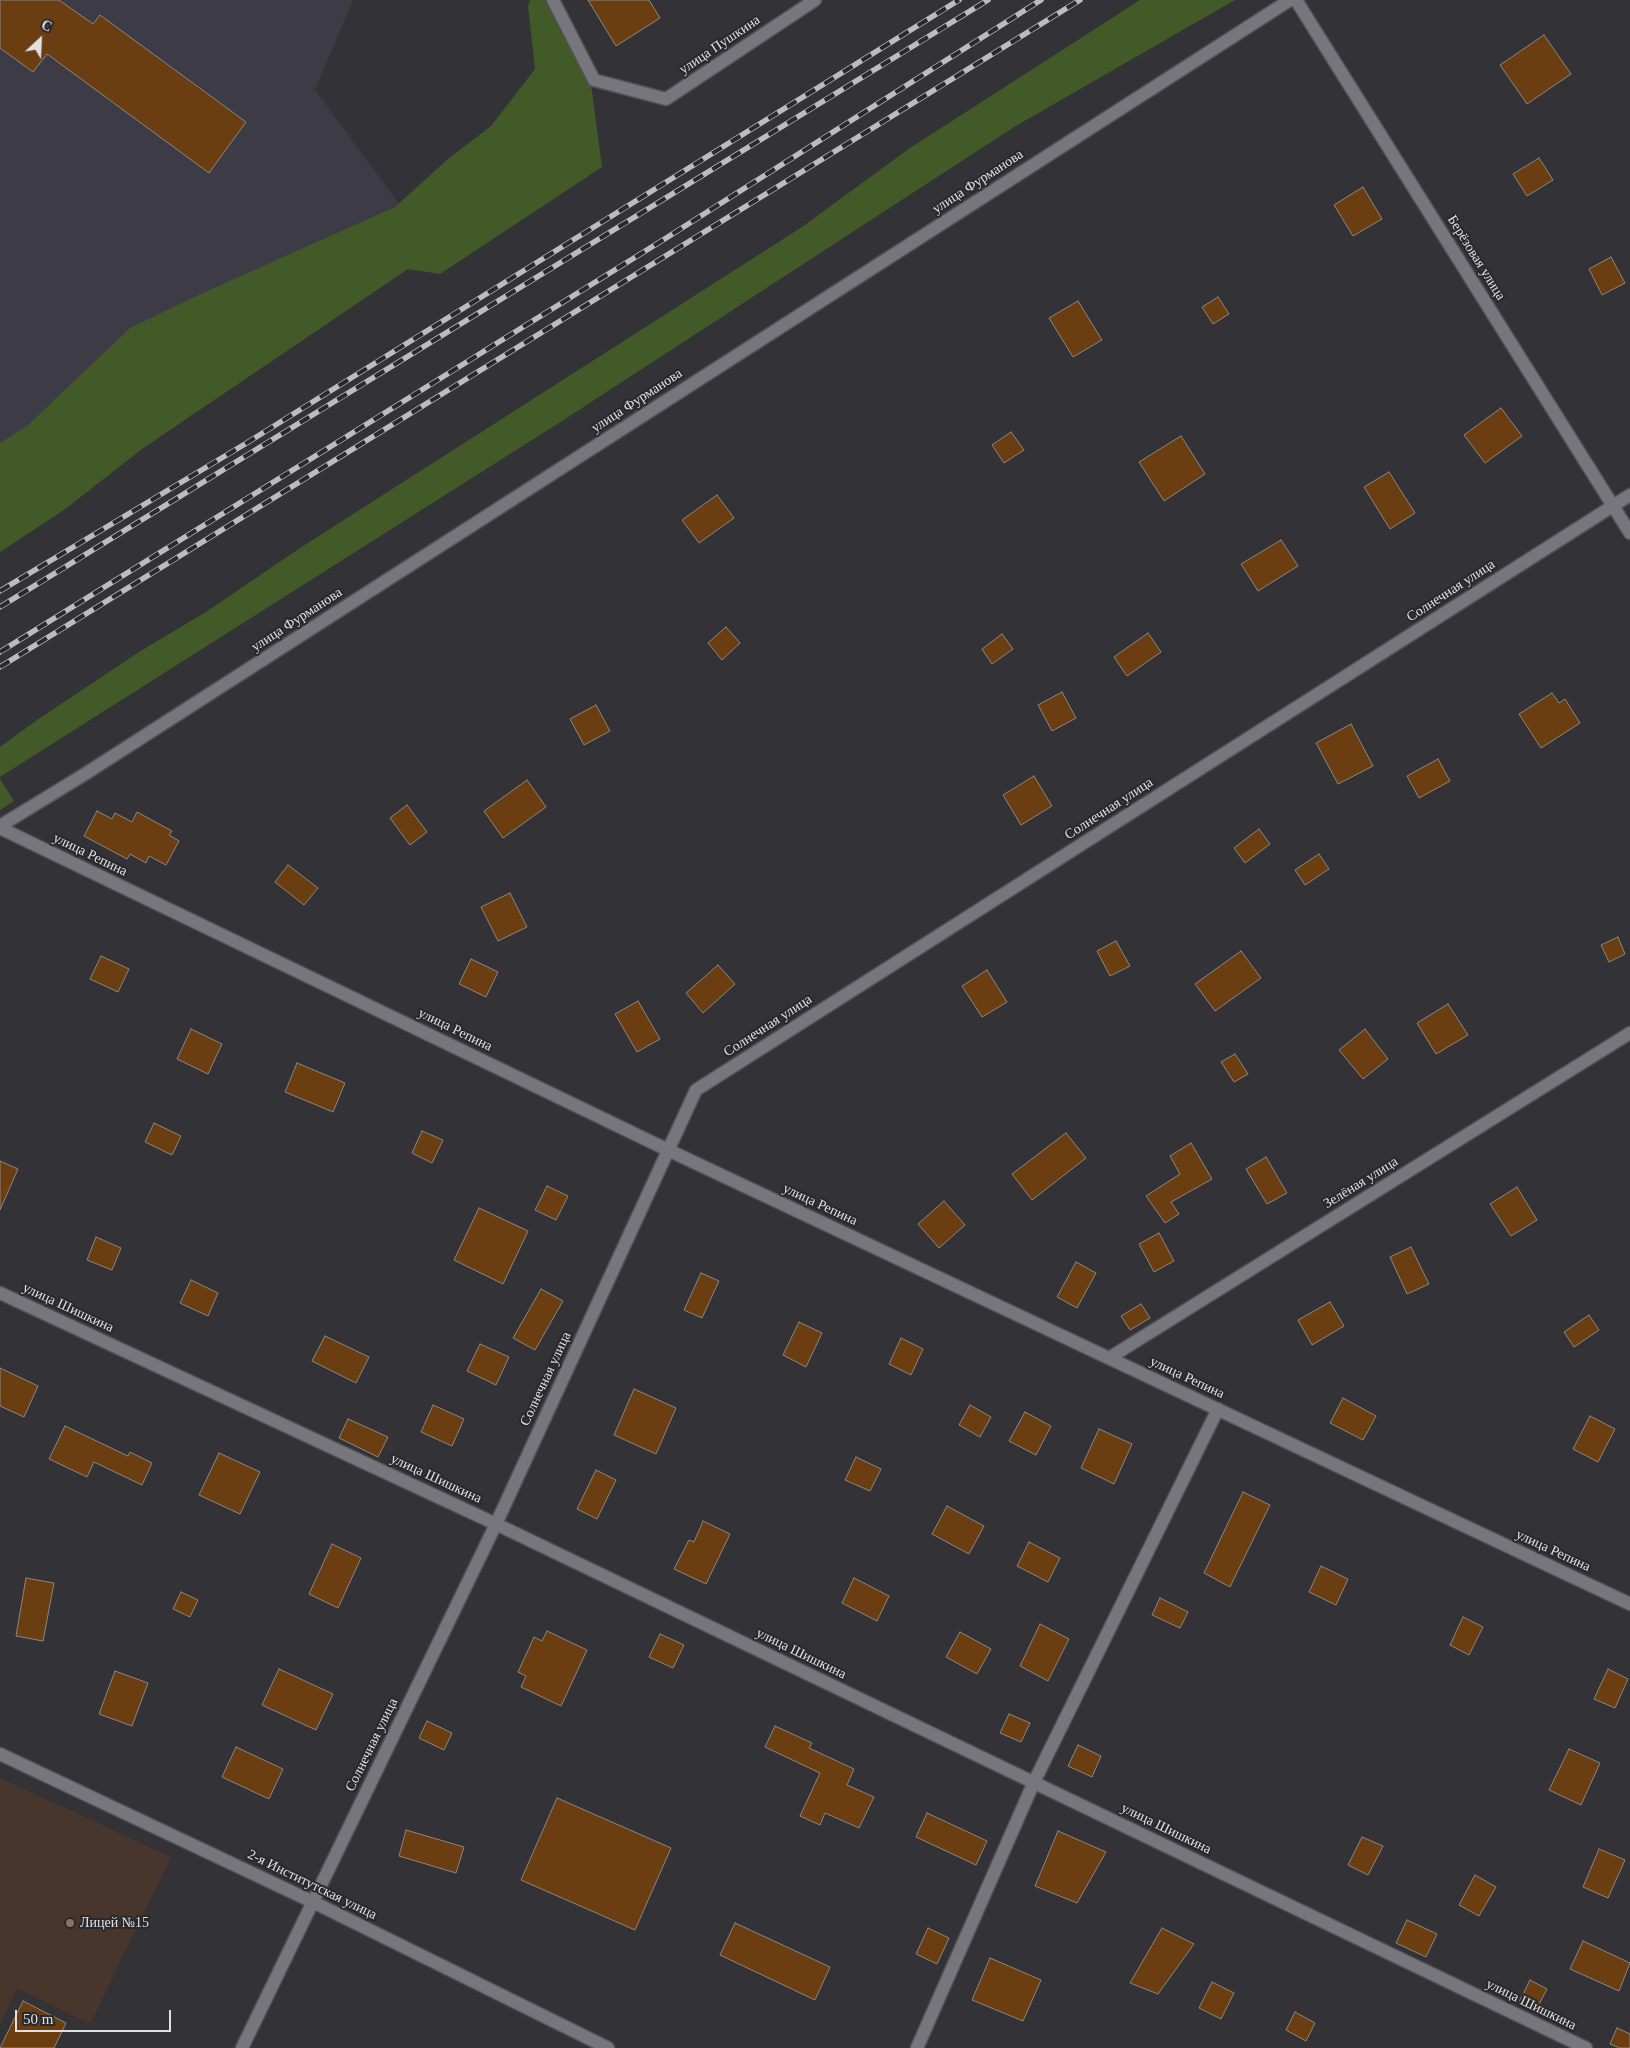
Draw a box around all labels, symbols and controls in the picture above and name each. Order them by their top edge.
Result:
street label: улица Пушкина [676,12,764,78]
north arrow [15,15,65,65]
text: С [39,17,54,35]
street label: улица Фурманова [929,146,1027,218]
street label: Берёзовая улица [1443,212,1509,304]
street label: улица Фурманова [588,365,686,437]
street label: Солнечная улица [1404,556,1498,626]
street label: улица Фурманова [248,584,346,656]
street label: Солнечная улица [1062,774,1156,844]
street label: улица Репина [50,830,130,880]
street label: Солнечная улица [721,991,815,1061]
street label: улица Репина [415,1005,495,1055]
street label: Зелёная улица [1321,1153,1401,1213]
street label: улица Репина [780,1180,860,1230]
street label: улица Шишкина [20,1280,116,1336]
street label: Солнечная улица [517,1329,575,1429]
street label: улица Репина [1147,1353,1227,1403]
street label: улица Шишкина [388,1451,484,1507]
street label: улица Репина [1513,1526,1593,1576]
street label: улица Шишкина [753,1625,849,1683]
street label: Солнечная улица [342,1696,402,1794]
street label: улица Шишкина [1118,1800,1214,1858]
street label: 2-я Институтская улица [245,1846,379,1924]
place label: Лицей №15 [80,1915,149,1931]
marker: Лицей №15 [64,1917,76,1929]
street label: улица Шишкина [1483,1976,1579,2034]
scale bar [18,2000,174,2032]
text: 50 m [23,2011,53,2027]

